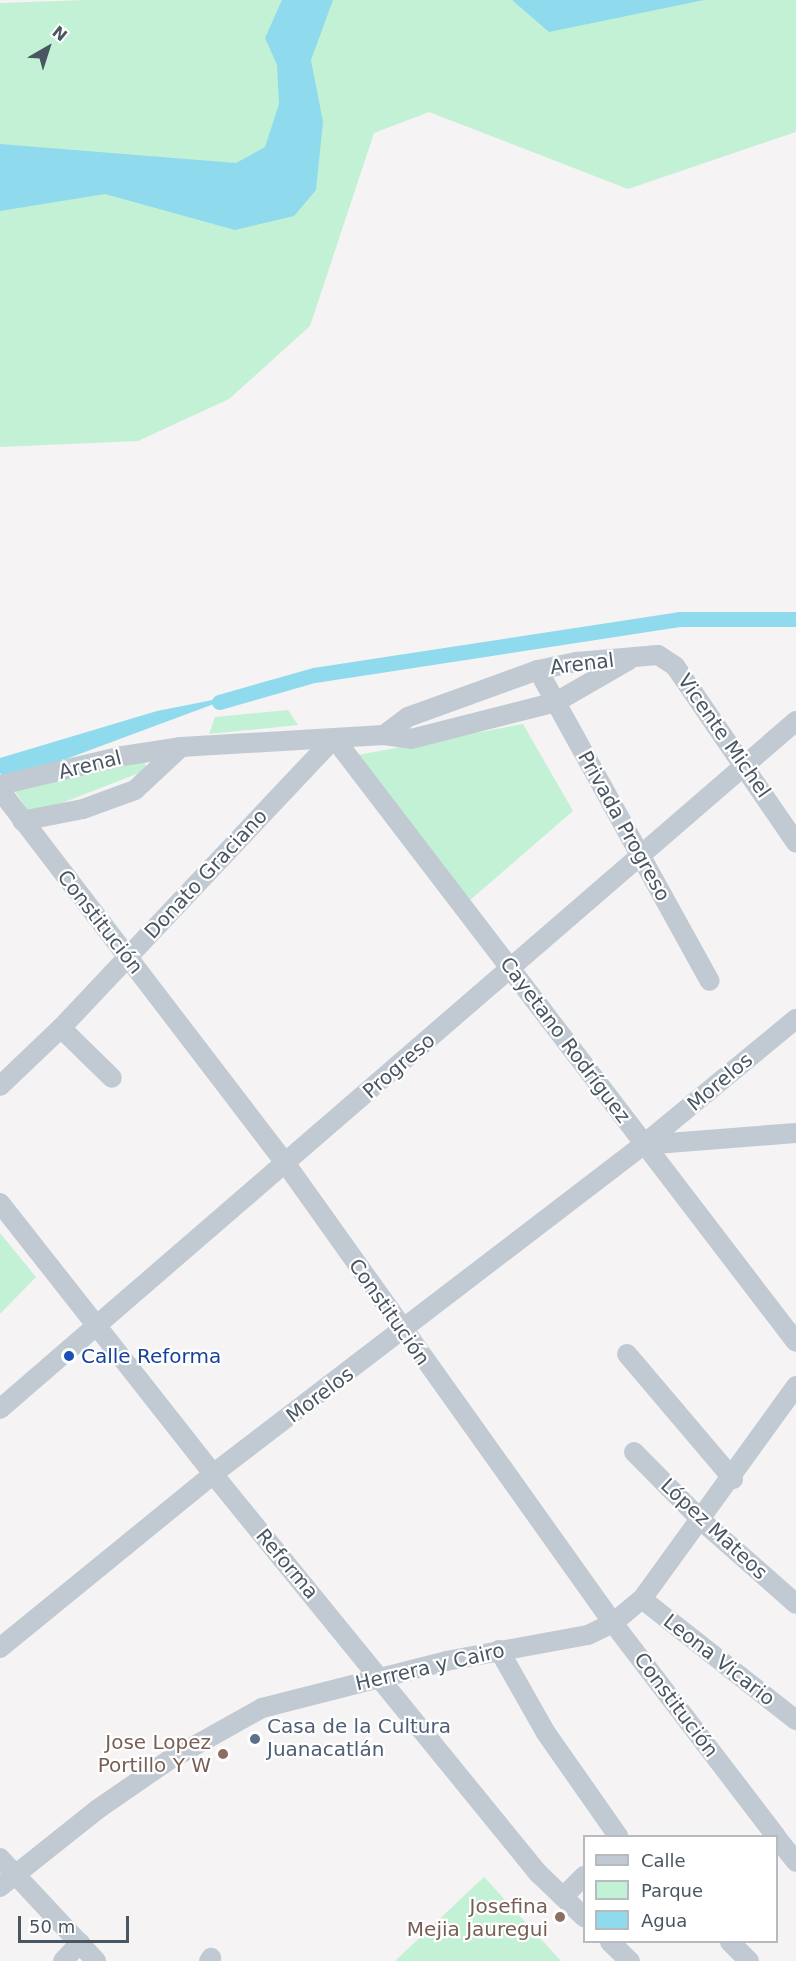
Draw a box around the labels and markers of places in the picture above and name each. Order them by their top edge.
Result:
place label: Calle Reforma [81,1344,221,1368]
marker: Calle Reforma [62,1349,76,1363]
place label: Casa de la Cultura Juanacatlán [267,1715,451,1762]
place label: Jose Lopez Portillo Y W [98,1730,211,1777]
marker: Casa de la Cultura Juanacatlán [248,1732,262,1746]
marker: Jose Lopez Portillo Y W [216,1747,230,1761]
place label: Josefina Mejia Jauregui [407,1894,548,1941]
marker: Josefina Mejia Jauregui [553,1910,567,1924]

